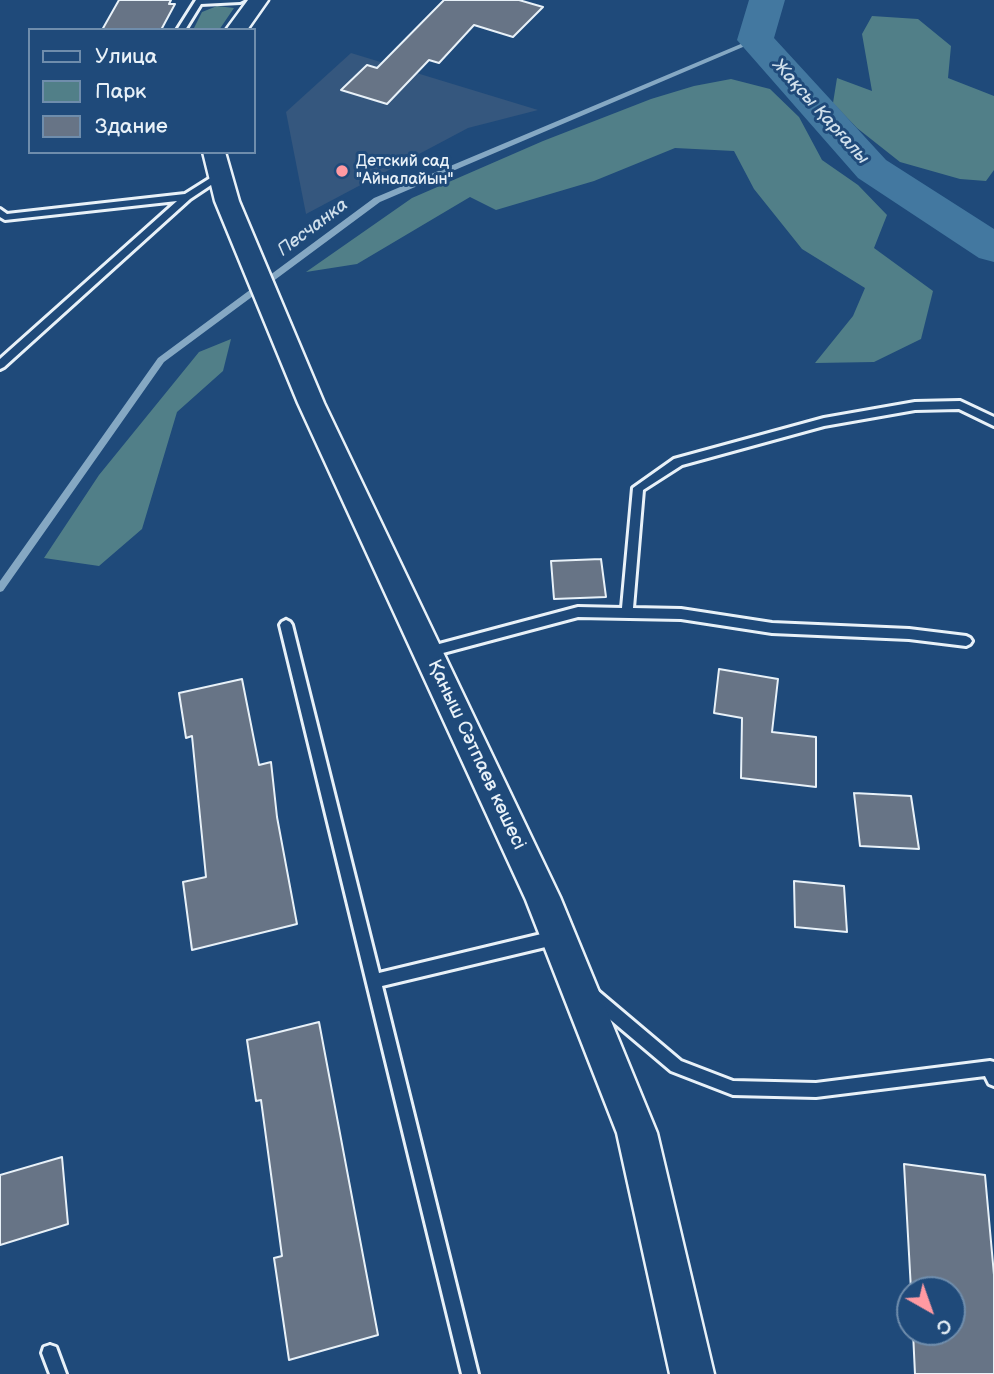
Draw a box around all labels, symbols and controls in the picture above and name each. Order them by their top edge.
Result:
legend [28,28,256,154]
text: Улица [95,44,157,69]
water label: Жақсы Қарғалы [767,55,873,169]
text: Парк [95,79,146,104]
text: Здание [95,114,168,139]
place label: Детский сад "Айналайын" [356,152,454,190]
marker: Детский сад "Айналайын" [334,163,350,179]
water label: Песчанка [273,194,353,262]
street label: Қаныш Сәтпаев көшесі [422,656,530,854]
north arrow [896,1276,966,1346]
text: С [931,1313,956,1339]

